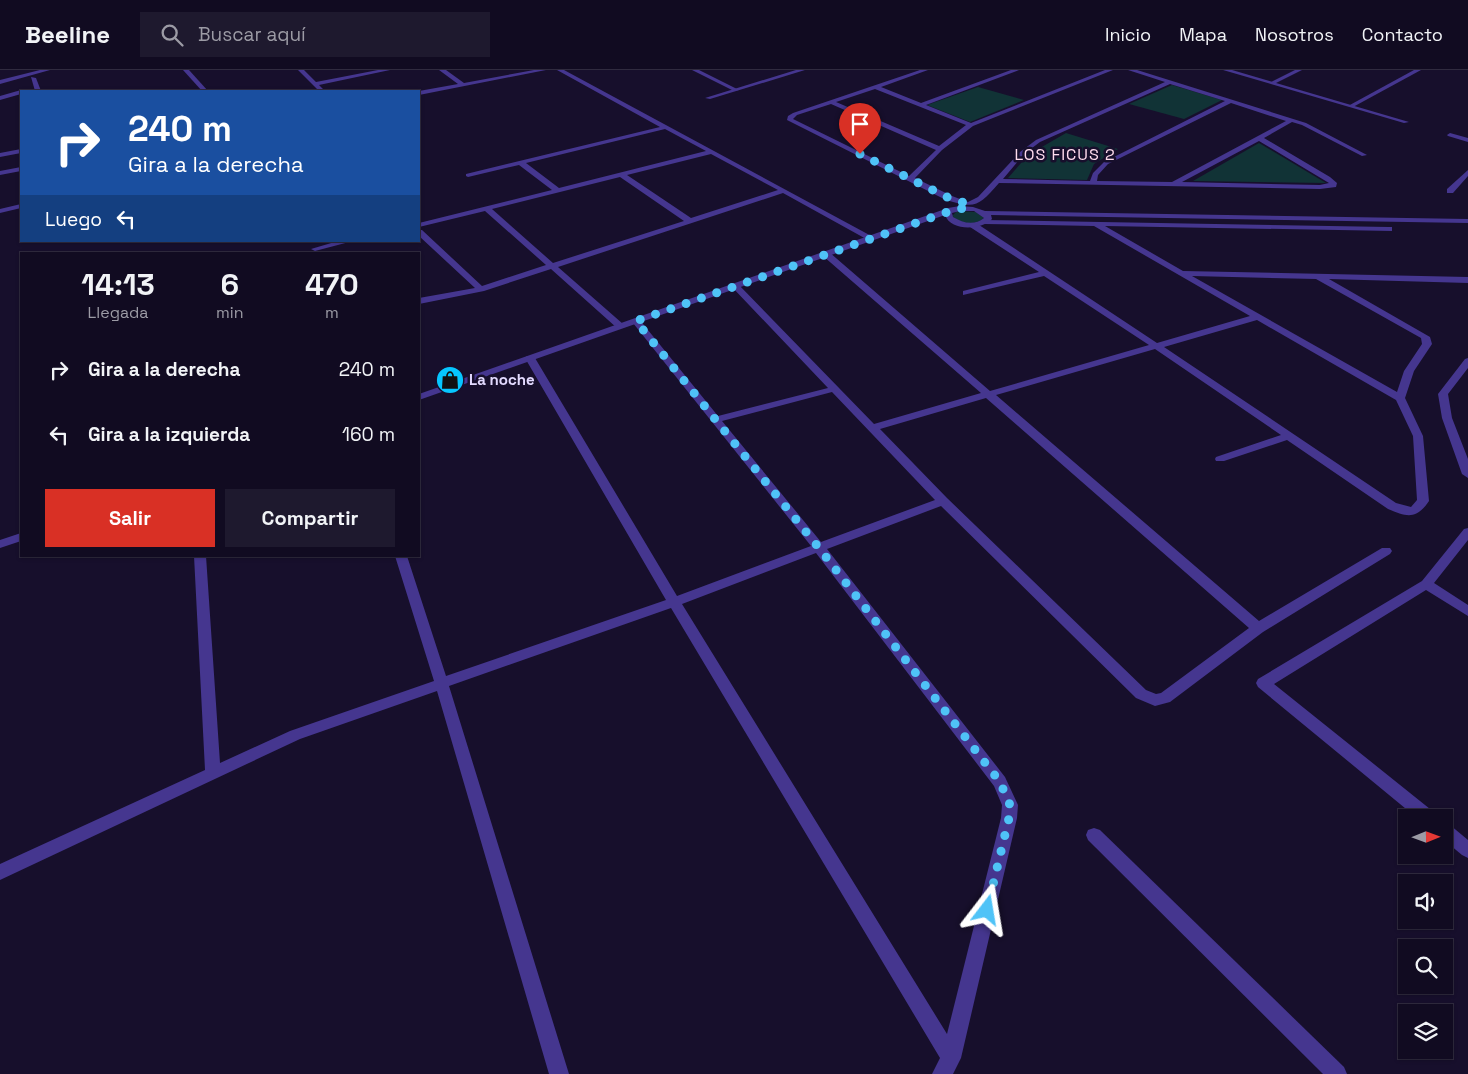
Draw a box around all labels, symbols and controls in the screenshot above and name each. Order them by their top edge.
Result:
search box [140,12,490,57]
text: Beeline [25,19,110,50]
icon: search [158,21,186,49]
text: Buscar aquí [198,22,306,47]
text: Inicio [1105,23,1151,46]
text: Mapa [1179,23,1227,46]
text: Nosotros [1255,23,1334,46]
text: Contacto [1362,23,1443,46]
pin [839,103,881,154]
text: 240 m [128,107,232,151]
icon: right [45,110,110,175]
icon: arrive [846,110,874,138]
district label: LOS FICUS 2 [1014,144,1116,165]
text: Gira a la derecha [128,150,304,178]
icon: left [112,205,140,233]
text: Luego [45,207,102,232]
text: 14:13 [81,265,155,304]
text: 6 [221,265,239,304]
text: 470 [305,265,359,304]
text: Llegada [88,302,148,323]
text: min [216,302,244,323]
text: m [325,302,339,323]
icon: right [45,356,73,384]
text: Gira a la derecha [88,357,240,382]
text: 240 m [339,357,395,382]
shop icon: La noche [435,365,465,395]
place label: La noche [469,370,535,389]
icon: left [45,421,73,449]
text: Gira a la izquierda [88,422,250,447]
text: 160 m [342,422,395,447]
button: Salir [45,489,215,547]
button: Compartir [225,489,395,547]
north arrow [1398,809,1452,864]
map controls [1398,809,1453,1059]
button: sound [1398,874,1453,929]
position arrow [960,883,1012,935]
button: search [1398,939,1453,994]
button: layers [1398,1004,1453,1059]

